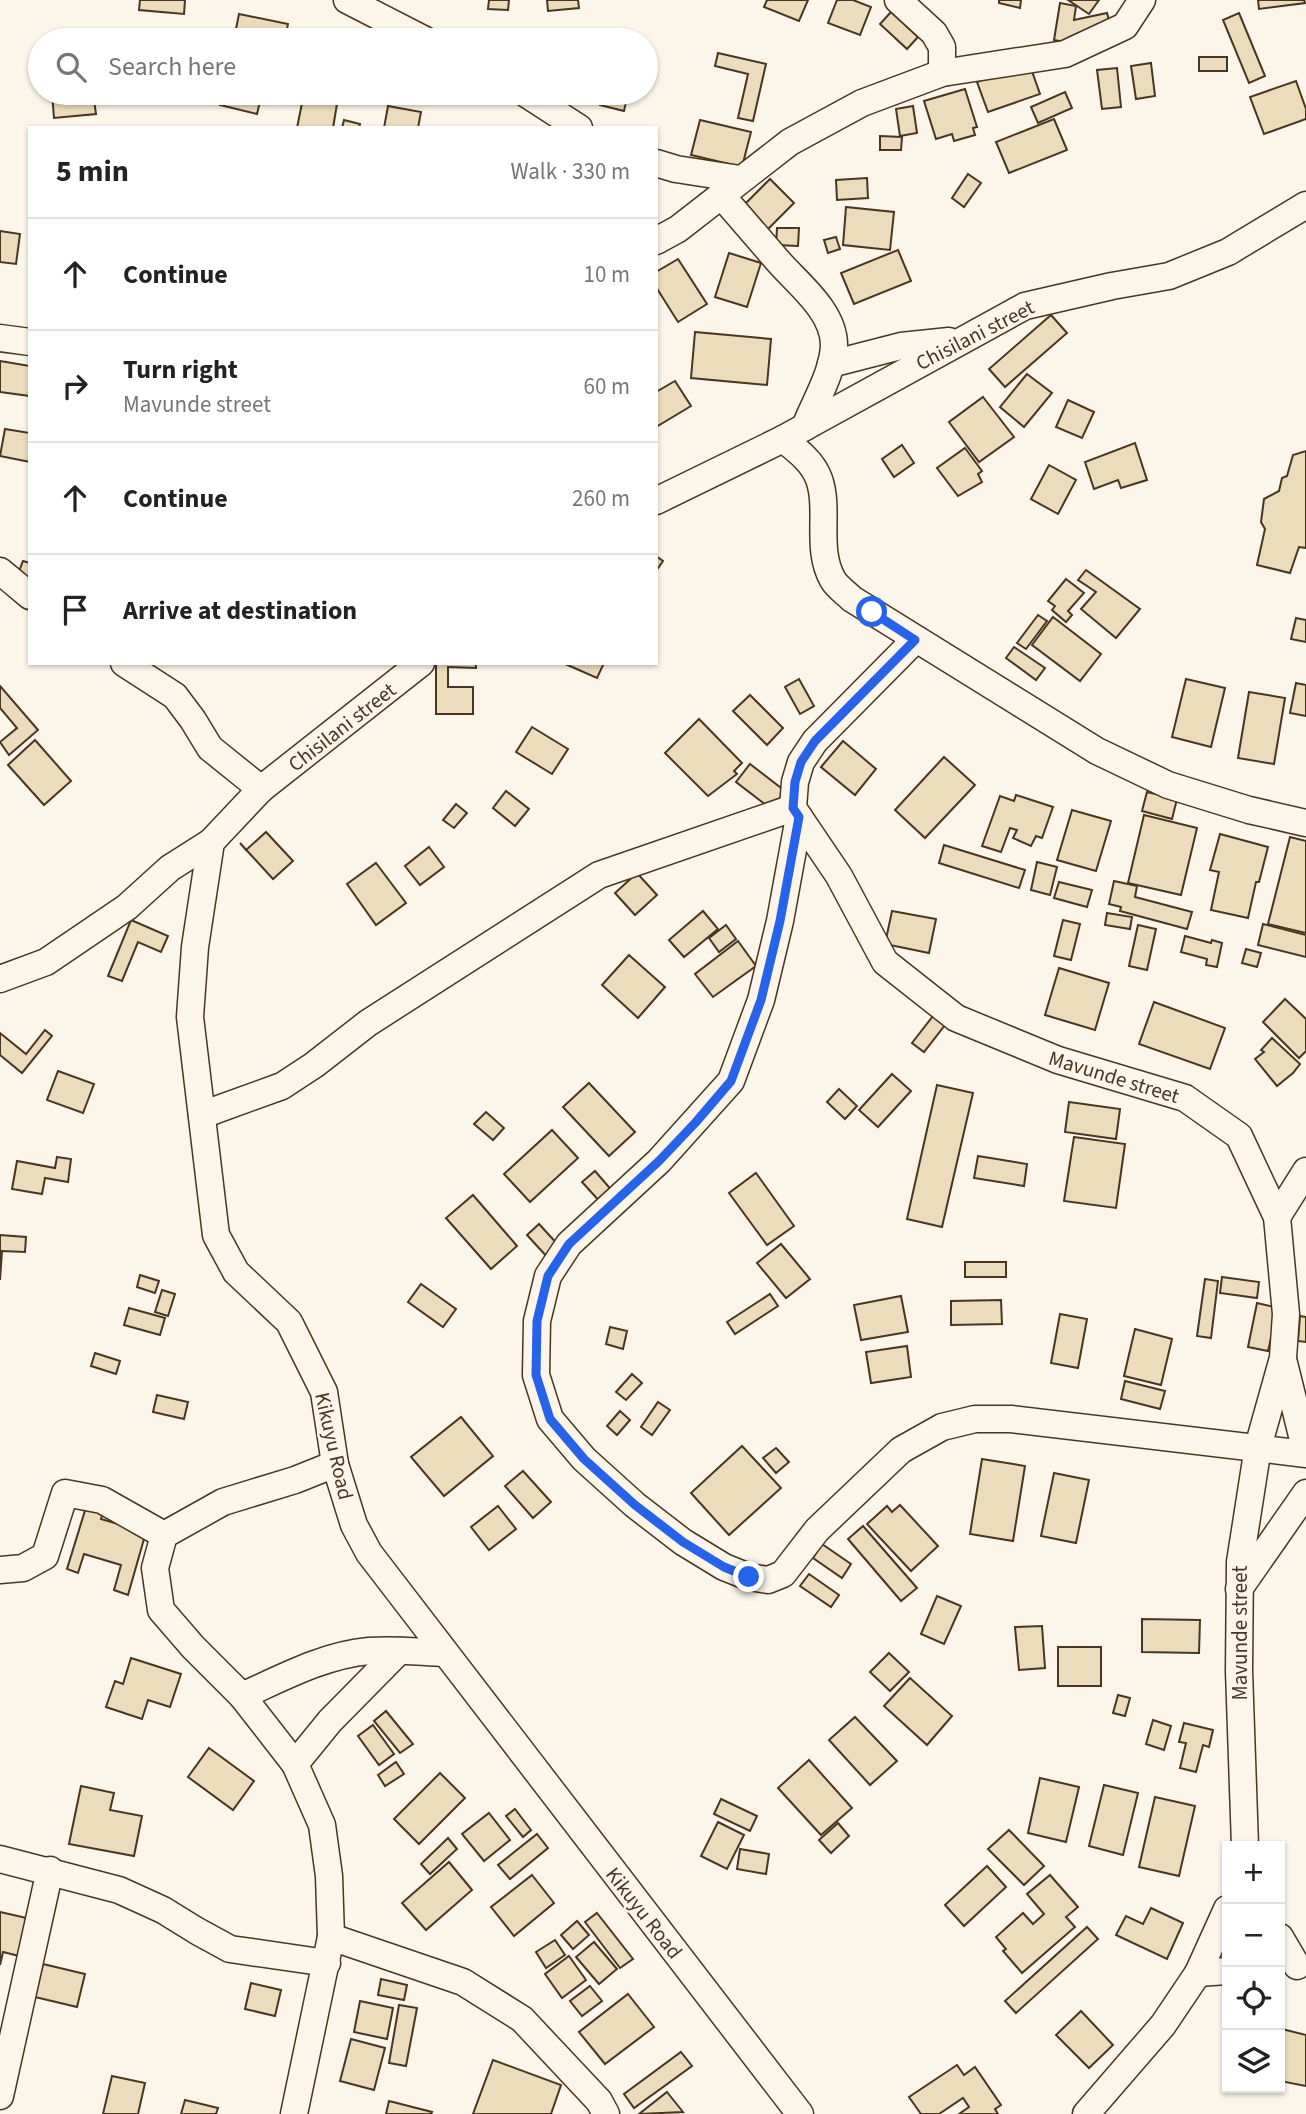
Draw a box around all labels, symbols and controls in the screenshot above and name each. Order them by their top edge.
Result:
search box [28,28,658,105]
icon: search [52,48,90,86]
text: Search here [108,48,236,85]
text: 5 min [56,150,129,193]
text: Walk · 330 m [511,155,630,188]
icon: ahead [56,255,94,293]
text: Continue [123,256,228,293]
text: 10 m [583,258,630,291]
street label: Chisilani street [910,292,1040,378]
text: Turn right [123,351,238,388]
icon: right [56,367,94,405]
text: 60 m [583,370,630,403]
text: Mavunde street [123,388,271,421]
icon: ahead [56,479,94,517]
text: Continue [123,480,228,517]
text: 260 m [572,482,630,515]
icon: arrive [56,591,94,629]
text: Arrive at destination [123,592,357,629]
route start [856,596,887,627]
street label: Chisilani street [282,675,402,779]
street label: Mavunde street [1045,1043,1183,1111]
street label: Kikuyu Road [307,1389,361,1503]
route end [733,1561,764,1592]
street label: Mavunde street [1225,1565,1255,1701]
map controls [1222,1841,1285,2093]
button: + [1222,1841,1285,1904]
street label: Kikuyu Road [599,1861,689,1965]
button: − [1222,1904,1285,1967]
button: locate [1222,1967,1285,2030]
button: layers [1222,2030,1285,2093]

